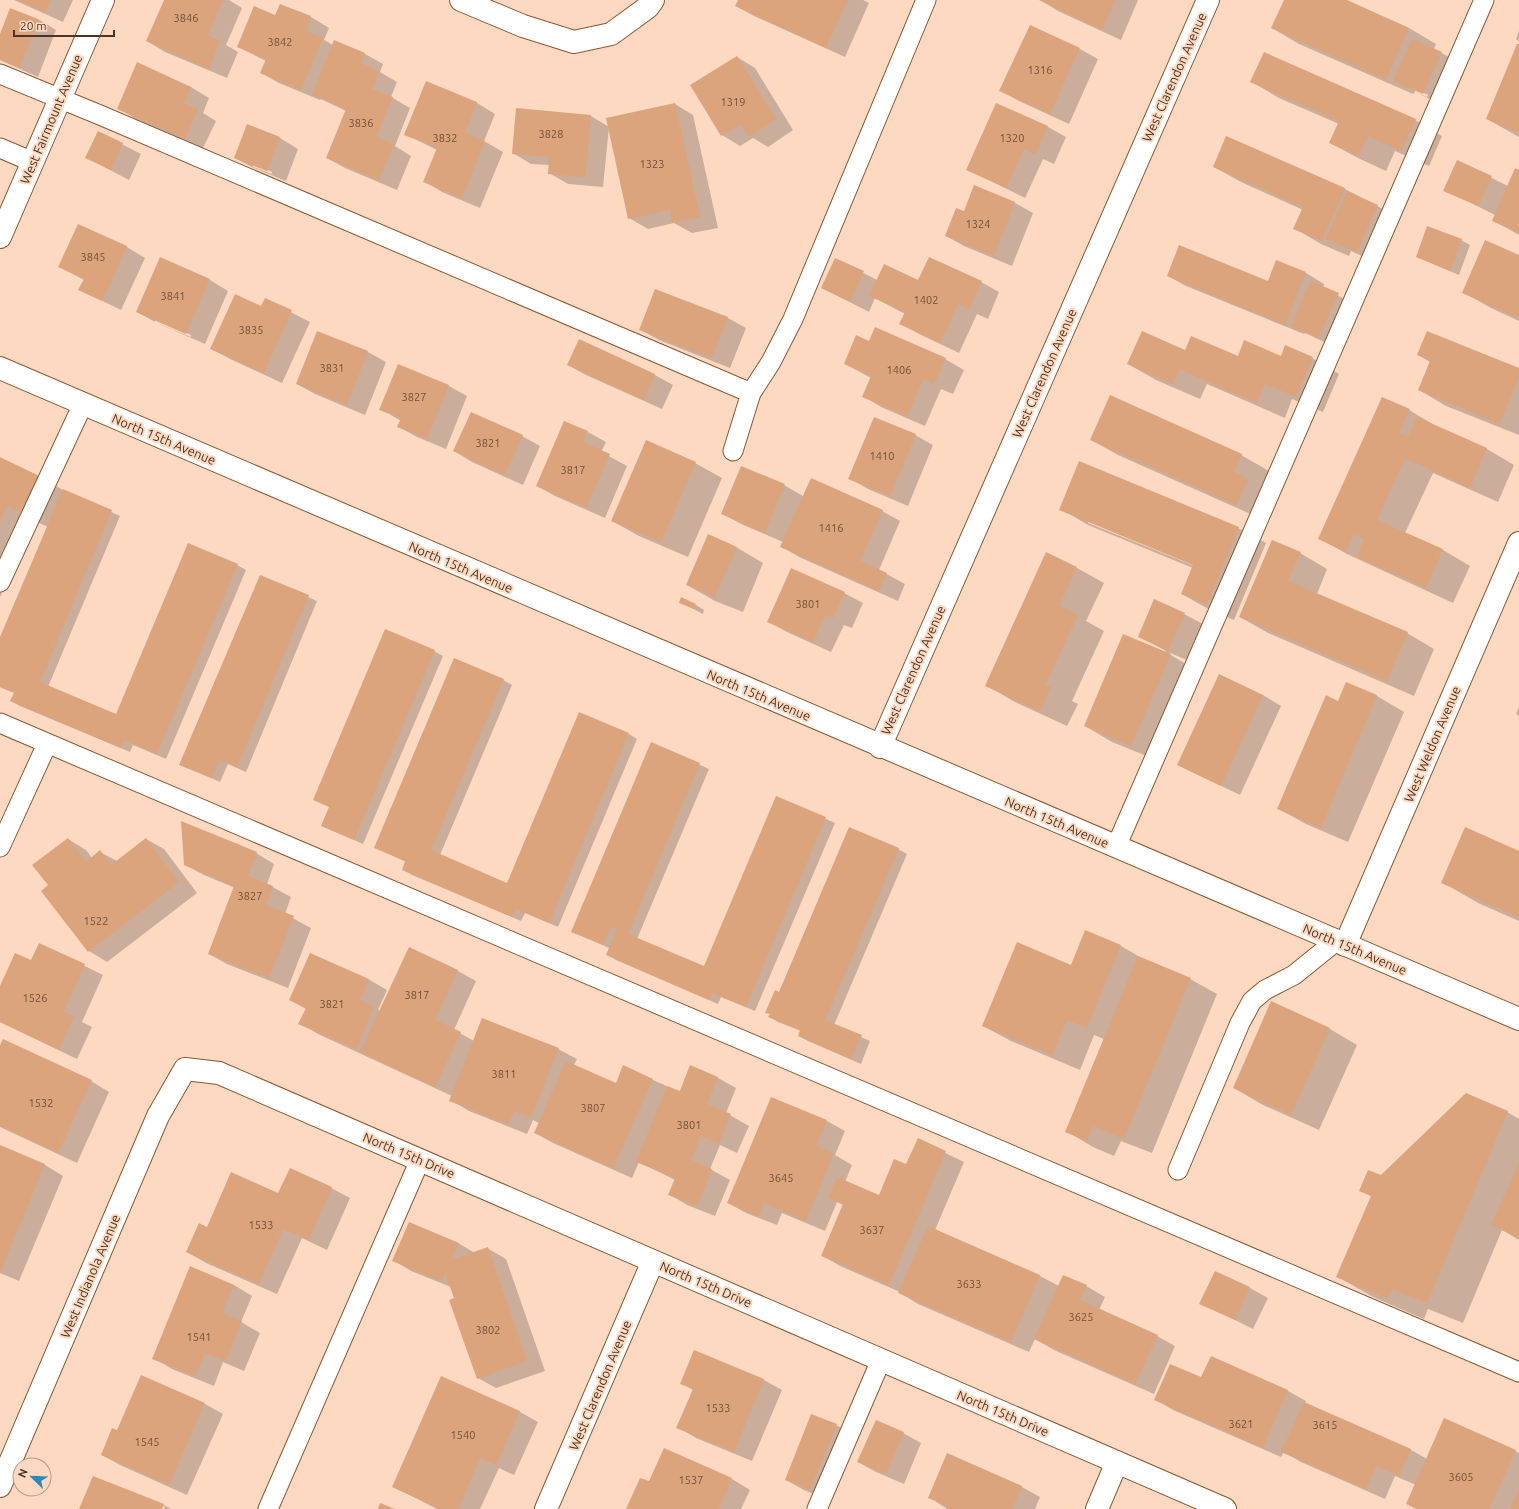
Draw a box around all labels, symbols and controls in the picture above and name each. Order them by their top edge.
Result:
street label: West Clarendon Avenue [1139,10,1209,144]
scale bar [14,12,114,38]
house number: 3846 [174,12,198,24]
text: 20 m [20,19,47,32]
house number: 3842 [268,36,292,48]
street label: West Fairmount Avenue [17,52,85,186]
house number: 1316 [1028,64,1052,76]
house number: 1319 [721,96,745,108]
house number: 3836 [349,117,373,129]
house number: 3828 [539,128,563,140]
house number: 3832 [433,132,457,144]
house number: 1320 [1000,132,1024,144]
house number: 1323 [640,158,664,170]
house number: 1324 [966,218,990,230]
house number: 3845 [81,251,105,263]
house number: 3841 [161,290,185,302]
house number: 1402 [914,294,938,306]
street label: West Clarendon Avenue [1009,306,1079,440]
house number: 3835 [239,324,263,336]
house number: 3831 [320,362,344,374]
house number: 1406 [887,364,911,376]
house number: 3827 [402,391,426,403]
street label: North 15th Avenue [110,411,218,467]
house number: 3821 [476,437,500,449]
house number: 1410 [870,450,894,462]
house number: 3817 [561,464,585,476]
house number: 1416 [819,522,843,534]
street label: North 15th Avenue [407,539,515,595]
house number: 3801 [796,598,820,610]
street label: West Clarendon Avenue [878,603,948,737]
street label: North 15th Avenue [705,667,813,723]
street label: West Weldon Avenue [1401,684,1463,804]
street label: North 15th Avenue [1003,794,1111,850]
house number: 3827 [238,890,262,902]
house number: 1522 [84,915,108,927]
street label: North 15th Avenue [1301,921,1409,977]
house number: 3817 [405,989,429,1001]
house number: 1526 [23,992,47,1004]
house number: 3821 [320,998,344,1010]
house number: 3811 [492,1068,516,1080]
house number: 1532 [29,1097,53,1109]
house number: 3807 [581,1102,605,1114]
house number: 3801 [677,1119,701,1131]
street label: North 15th Drive [361,1129,457,1181]
house number: 3645 [769,1172,793,1184]
street label: West Indianola Avenue [58,1212,122,1340]
house number: 1533 [249,1219,273,1231]
house number: 3637 [860,1224,884,1236]
street label: North 15th Drive [658,1258,754,1310]
house number: 3633 [957,1278,981,1290]
house number: 3625 [1069,1311,1093,1323]
street label: West Clarendon Avenue [566,1318,634,1452]
house number: 3802 [476,1324,500,1336]
house number: 1541 [187,1331,211,1343]
street label: North 15th Drive [955,1387,1051,1439]
house number: 1533 [706,1402,730,1414]
house number: 3621 [1229,1418,1253,1430]
house number: 3615 [1313,1419,1337,1431]
house number: 1540 [451,1429,475,1441]
house number: 1545 [135,1436,159,1448]
north arrow [12,1457,52,1497]
text: N [16,1467,30,1479]
house number: 3605 [1449,1471,1473,1483]
house number: 1537 [679,1474,703,1486]

